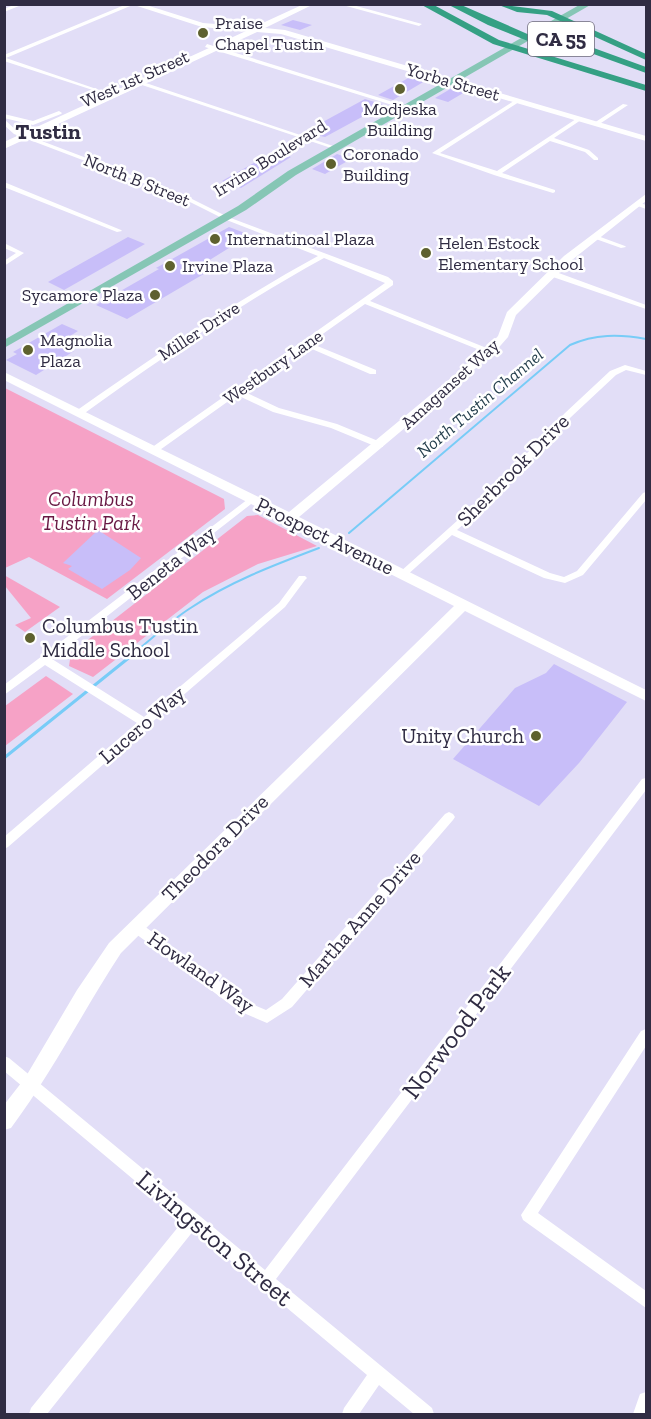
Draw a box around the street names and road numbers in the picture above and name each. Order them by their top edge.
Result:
road number: CA 55 [528,22,594,56]
street label: West 1st Street [77,45,193,113]
street label: Yorba Street [403,58,503,106]
street label: Irvine Boulevard [210,114,331,201]
street label: North B Street [81,149,194,211]
street label: Miller Drive [154,297,244,365]
street label: Westbury Lane [219,325,327,409]
street label: Amaganset Way [396,334,504,434]
street label: Sherbrook Drive [451,408,574,531]
street label: Prospect Avenue [252,491,398,580]
street label: Beneta Way [121,520,220,605]
street label: Lucero Way [94,680,190,769]
street label: Theodora Drive [156,789,273,906]
street label: Martha Anne Drive [293,845,426,992]
street label: Howland Way [143,926,260,1018]
street label: Norwood Park [395,957,518,1105]
street label: Livingston Street [130,1163,300,1313]

